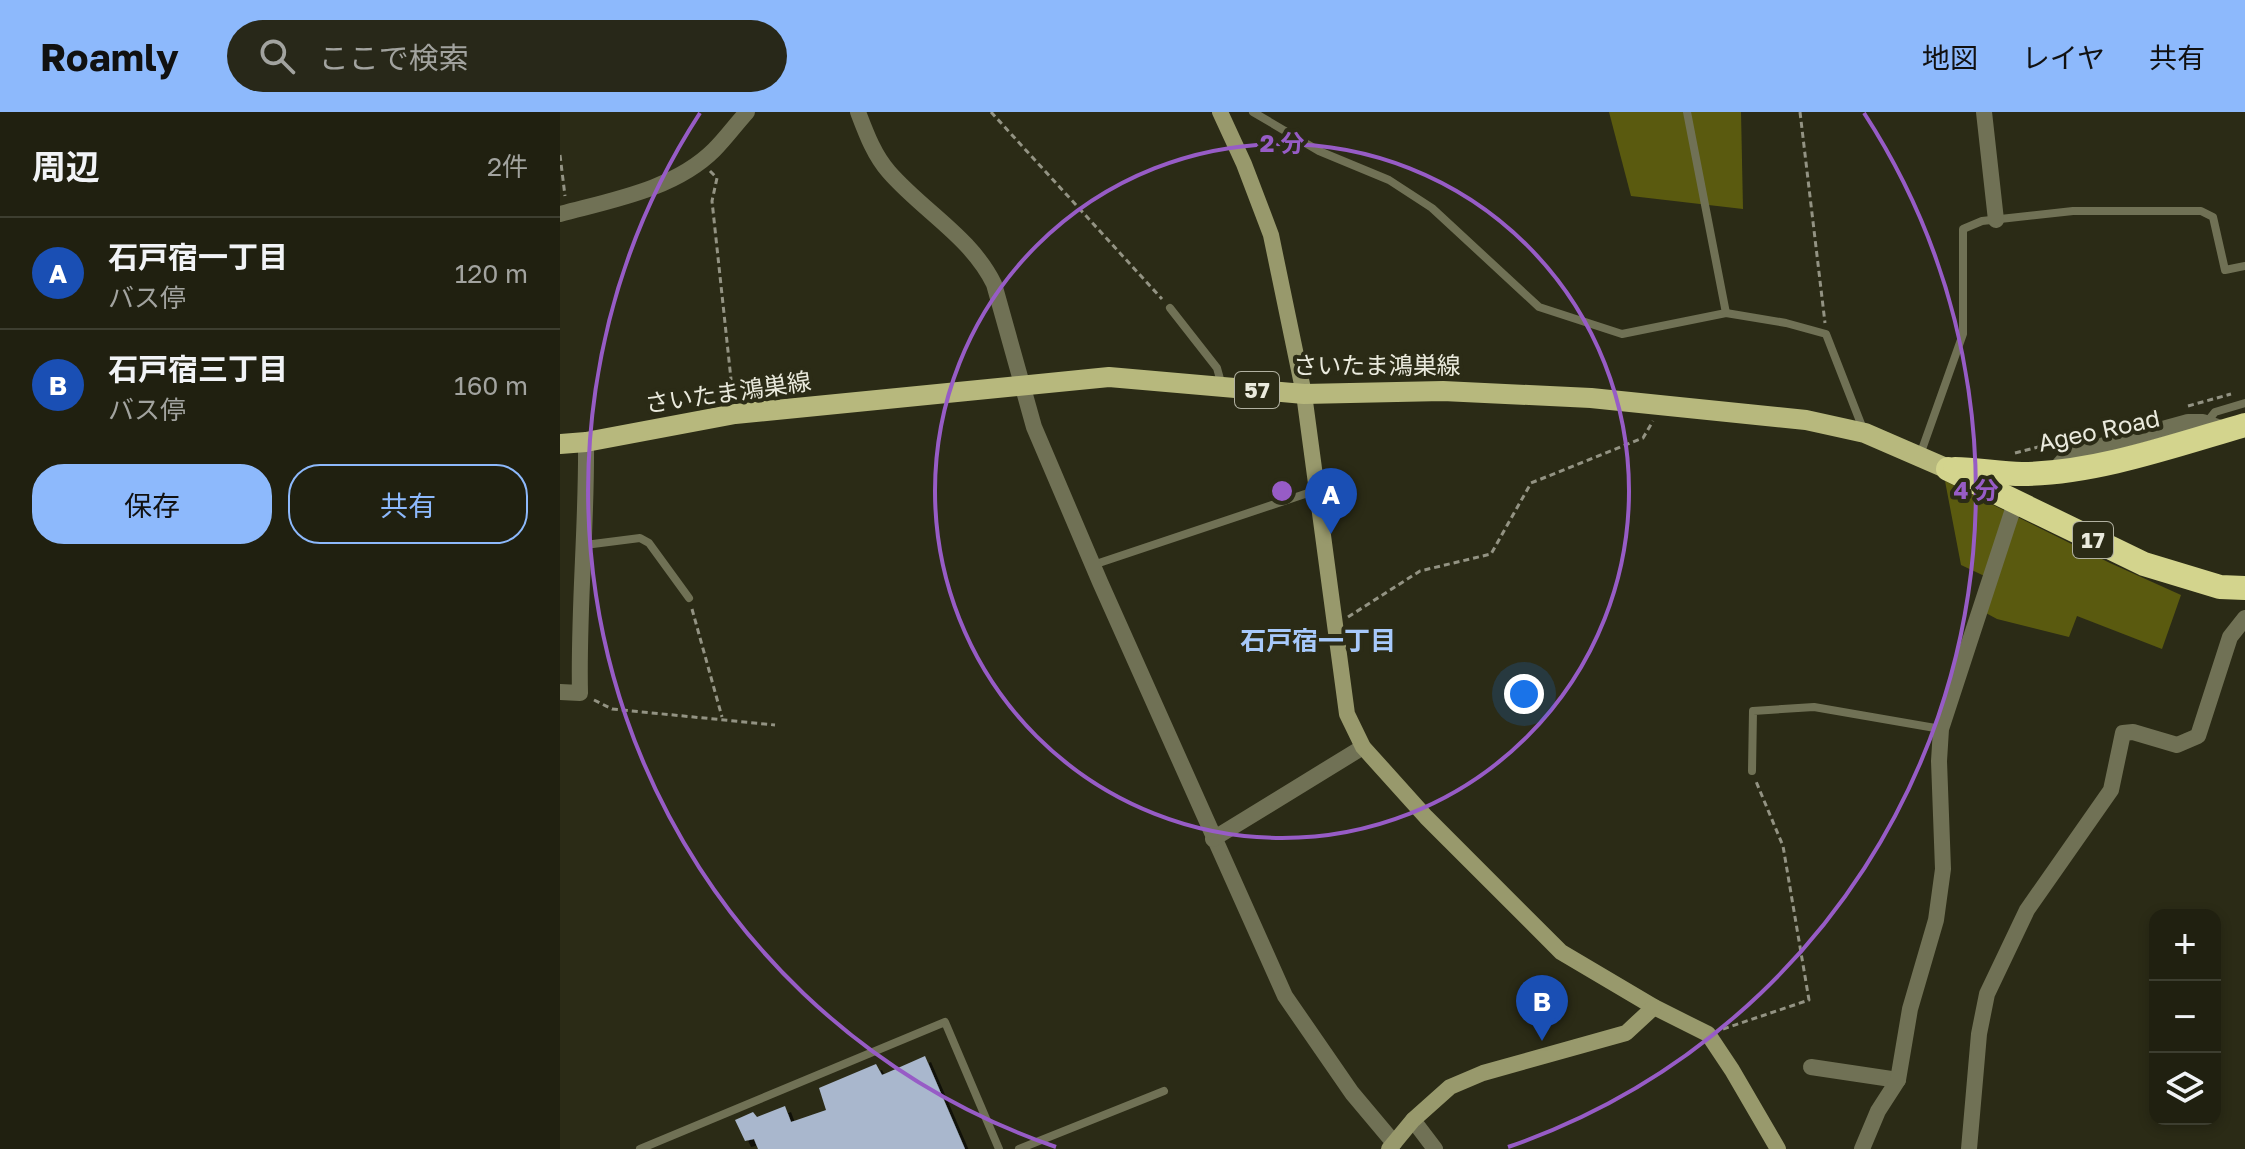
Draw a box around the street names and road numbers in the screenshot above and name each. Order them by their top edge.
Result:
street label: さいたま鴻巣線 [1293,350,1461,379]
street label: さいたま鴻巣線 [643,366,813,418]
road number: 57 [1235,372,1279,408]
street label: Ageo Road [2035,402,2162,457]
road number: 17 [2073,522,2113,558]

